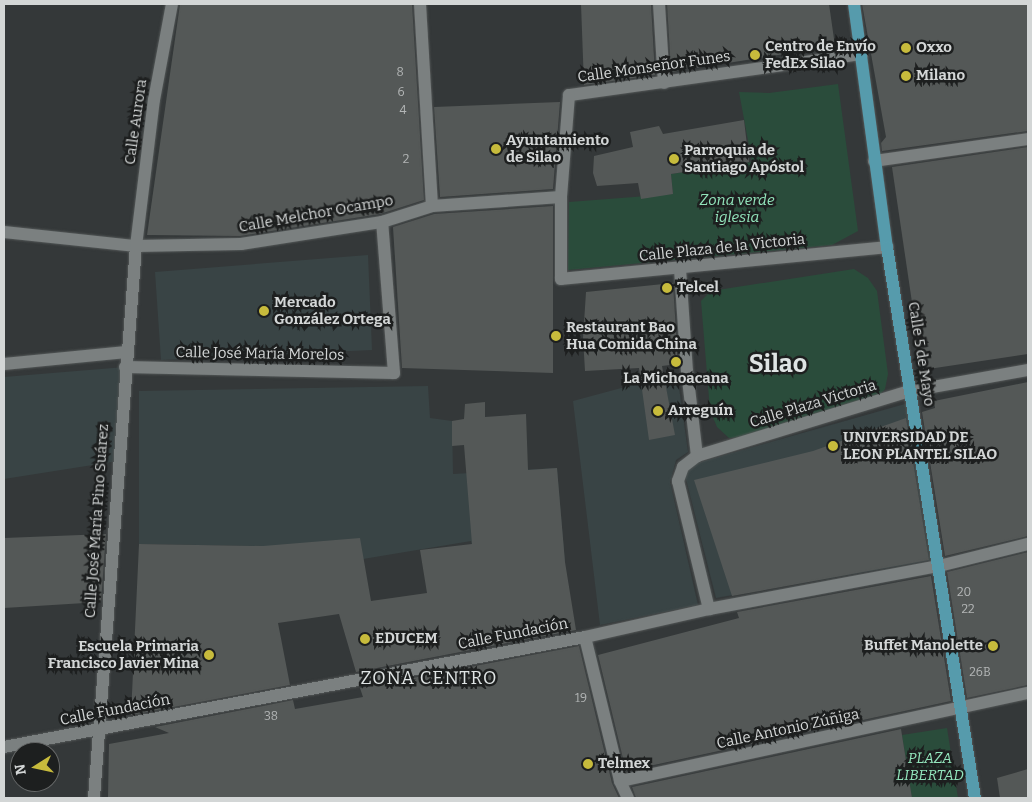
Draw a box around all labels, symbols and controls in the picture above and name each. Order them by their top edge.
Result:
place label: Centro de Envío FedEx Silao [765,37,876,72]
place label: Oxxo [916,39,952,57]
marker: Oxxo [900,42,912,54]
street label: Calle Monseñor Funes [576,47,732,87]
marker: Centro de Envío FedEx Silao [749,49,761,61]
house number: 8 [396,66,404,80]
place label: Milano [916,67,965,85]
marker: Milano [900,70,912,82]
street label: Calle Aurora [121,78,151,166]
house number: 6 [397,86,405,100]
house number: 4 [399,104,407,118]
place label: Ayuntamiento de Silao [506,131,609,166]
place label: Parroquia de Santiago Apóstol [684,141,804,176]
marker: Ayuntamiento de Silao [490,143,502,155]
house number: 2 [403,153,409,167]
marker: Parroquia de Santiago Apóstol [668,153,680,165]
park label: Zona verde iglesia [700,191,774,226]
street label: Calle Melchor Ocampo [237,192,395,236]
street label: Calle Plaza de la Victoria [638,230,806,266]
place label: Telcel [677,279,719,297]
marker: Telcel [661,282,673,294]
place label: Mercado González Ortega [274,293,391,328]
street label: Calle 5 de Mayo [904,300,938,408]
marker: Mercado González Ortega [258,305,270,317]
place label: Restaurant Bao Hua Comida China [566,318,697,353]
marker: Restaurant Bao Hua Comida China [550,330,562,342]
street label: Calle José María Morelos [175,344,345,364]
district label: Silao [749,349,807,379]
marker: La Michoacana [670,356,682,368]
place label: La Michoacana [623,370,729,388]
street label: Calle Plaza Victoria [748,376,878,432]
place label: Arreguín [668,402,733,420]
marker: Arreguín [652,405,664,417]
street label: Calle José María Pino Suárez [81,423,113,619]
place label: UNIVERSIDAD DE LEON PLANTEL SILAO [843,428,997,463]
marker: UNIVERSIDAD DE LEON PLANTEL SILAO [827,440,839,452]
house number: 20 [957,586,971,600]
house number: 22 [961,603,975,617]
street label: Calle Fundación [457,615,569,653]
place label: EDUCEM [375,630,438,648]
marker: EDUCEM [359,633,371,645]
place label: Escuela Primaria Francisco Javier Mina [48,637,199,672]
place label: Buffet Manolette [864,637,983,655]
marker: Buffet Manolette [987,640,999,652]
marker: Escuela Primaria Francisco Javier Mina [203,649,215,661]
house number: 26B [969,666,991,680]
district label: ZONA CENTRO [359,667,499,689]
street label: Calle Fundación [59,691,171,729]
house number: 19 [575,692,587,706]
street label: Calle Antonio Zúñiga [715,705,861,753]
house number: 38 [264,710,278,724]
north arrow [10,742,60,792]
park label: PLAZA LIBERTAD [896,749,964,784]
place label: Telmex [598,755,650,773]
marker: Telmex [582,758,594,770]
text: N [11,763,30,776]

